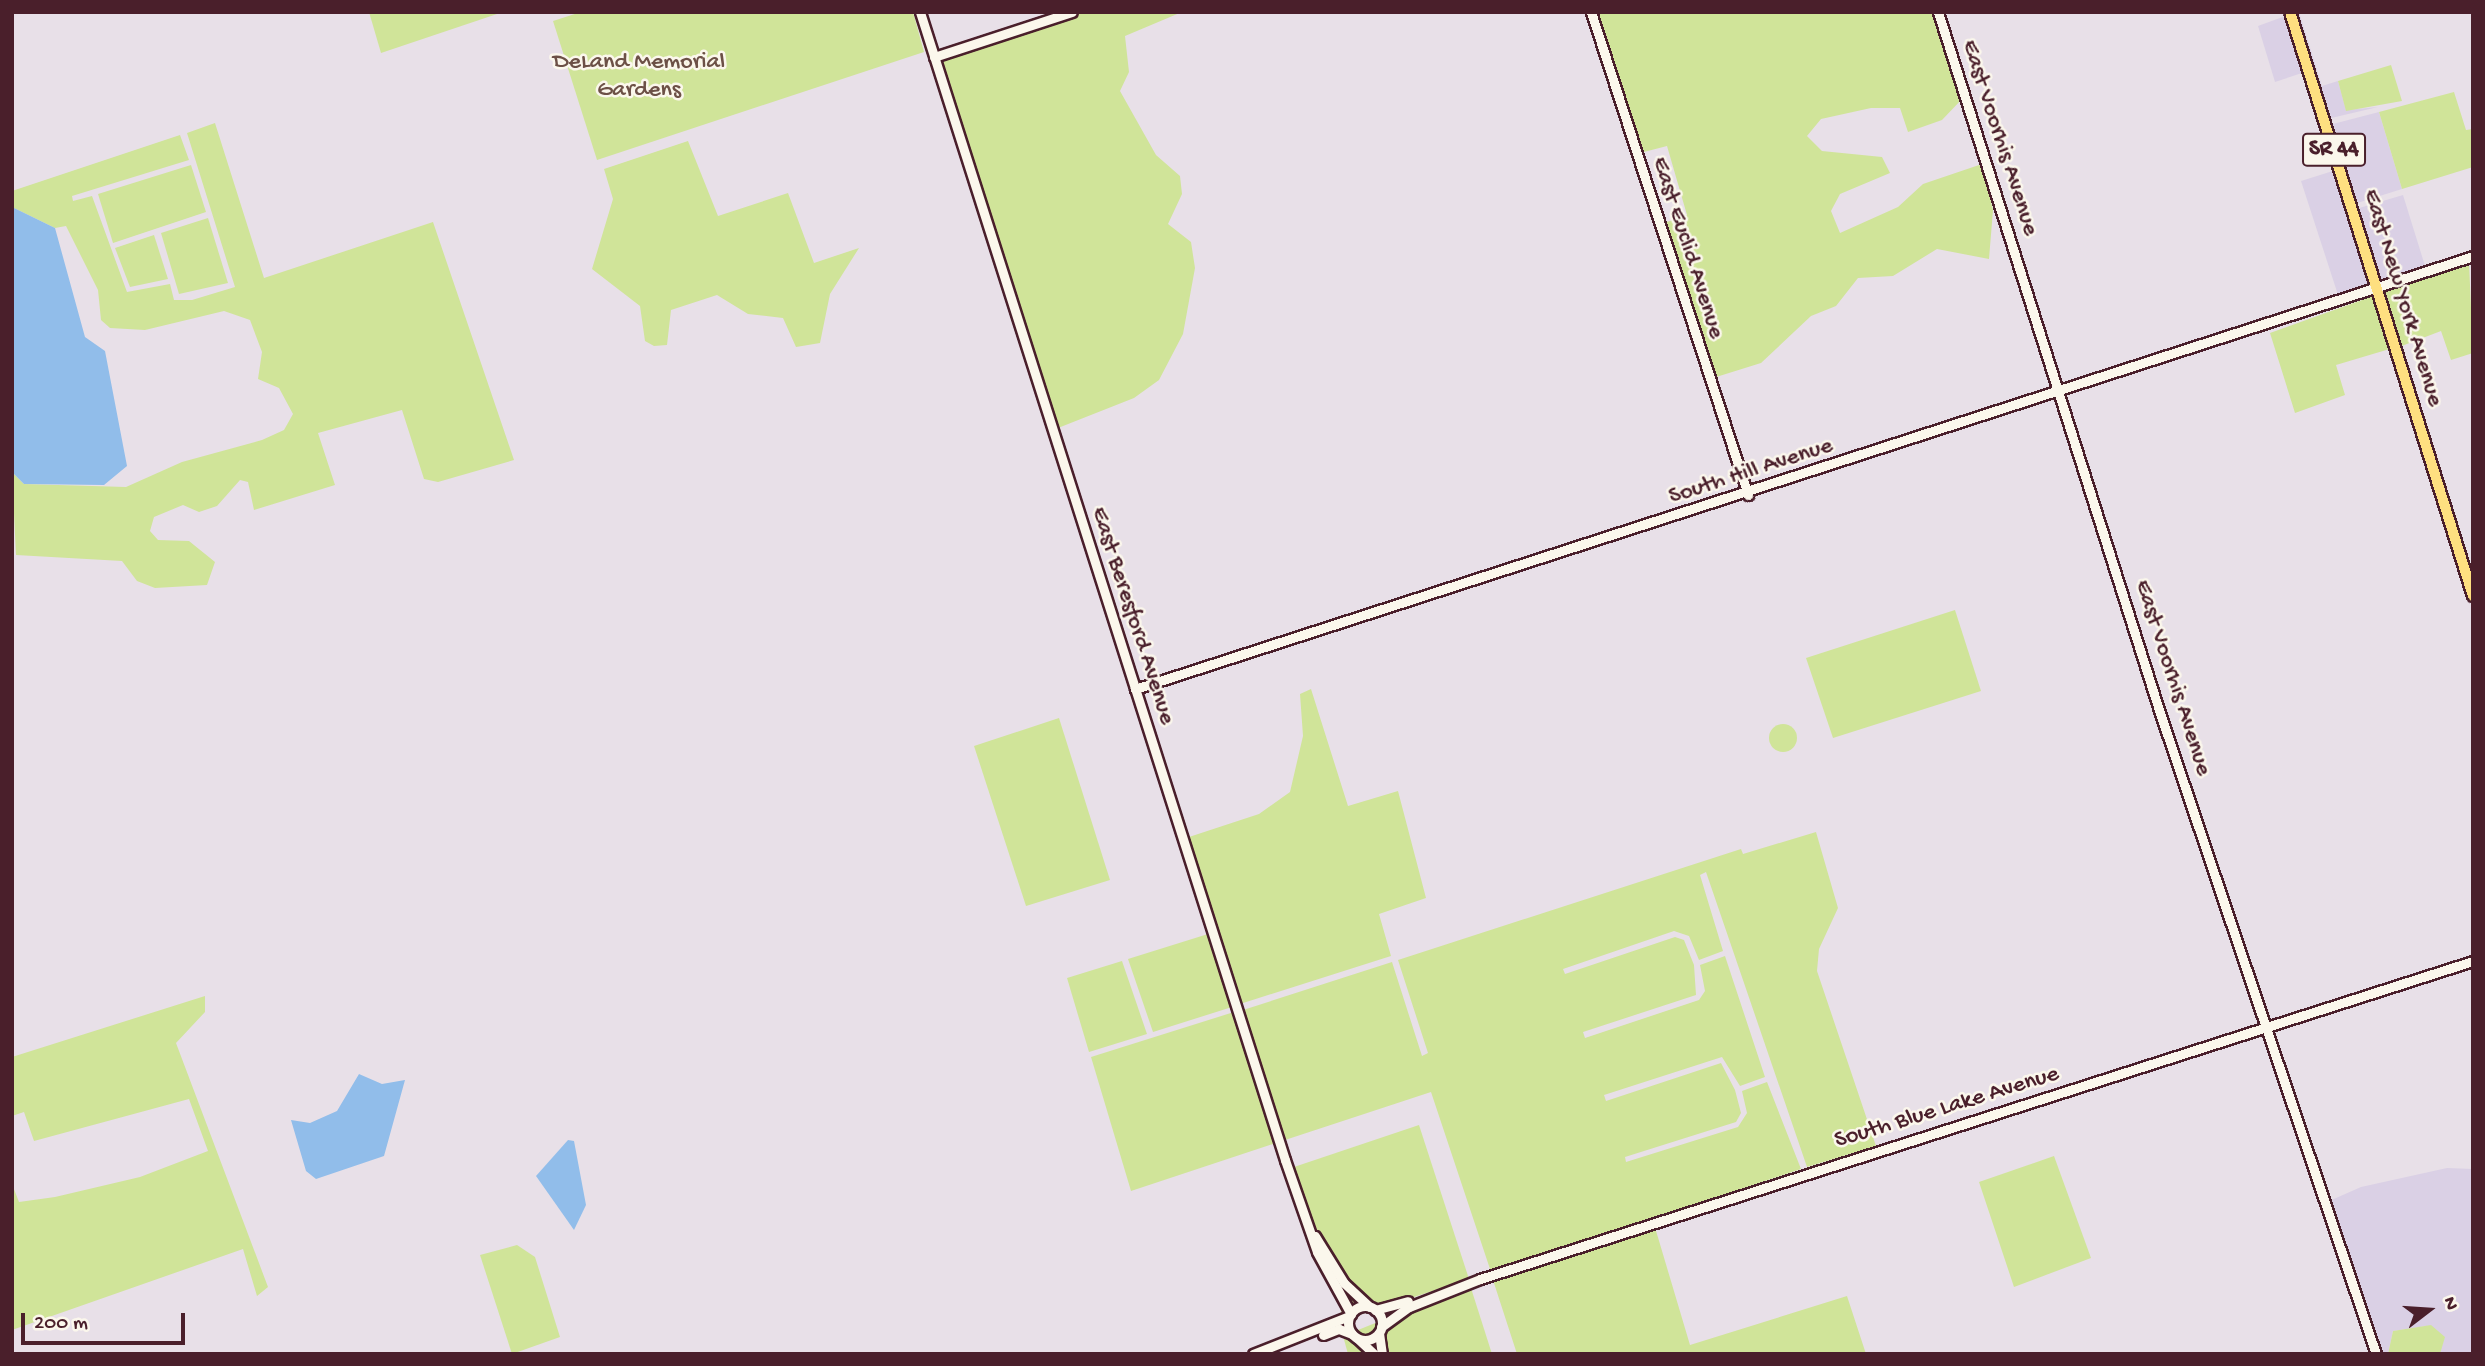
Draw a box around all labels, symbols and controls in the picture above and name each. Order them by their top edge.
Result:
street label: East Voorhis Avenue [1954,36,2044,240]
park label: DeLand Memorial Gardens [553,49,725,105]
road number: SR 44 [2301,130,2367,169]
street label: East Euclid Avenue [1644,153,1730,343]
street label: East New York Avenue [2355,186,2449,410]
street label: South Hill Avenue [1665,432,1837,512]
street label: East Beresford Avenue [1083,504,1181,728]
street label: East Voorhis Avenue [2127,576,2217,780]
street label: South Blue Lake Avenue [1831,1060,2063,1156]
north arrow [2394,1275,2464,1345]
text: N [2437,1294,2462,1313]
scale bar [24,1300,189,1344]
text: 200 m [34,1312,88,1337]

